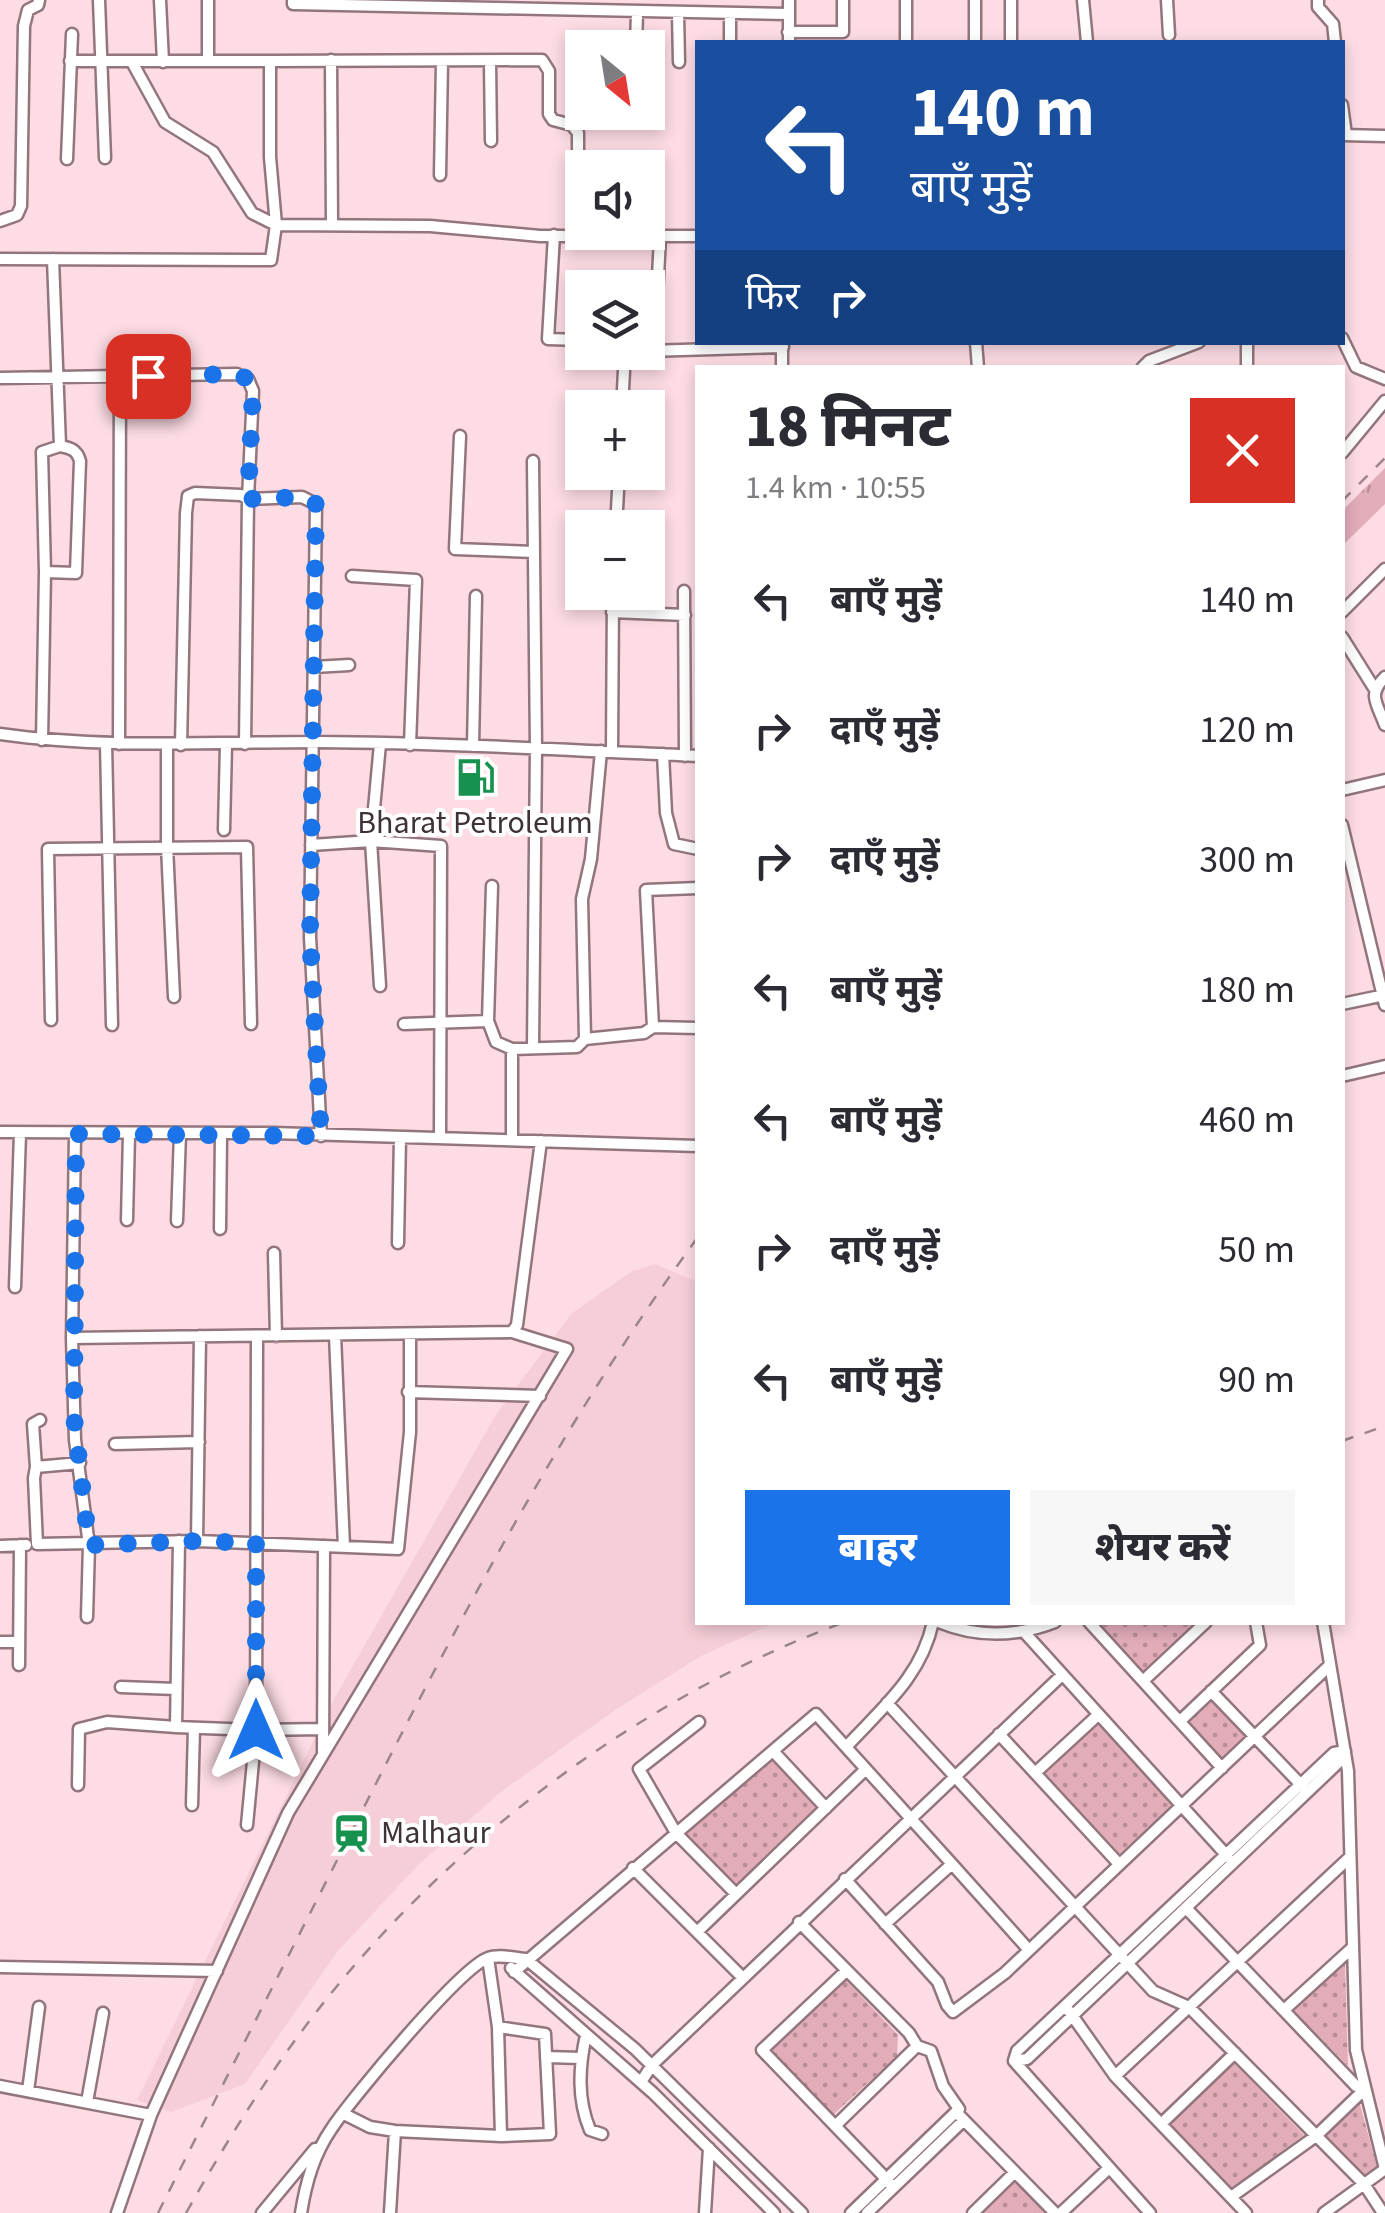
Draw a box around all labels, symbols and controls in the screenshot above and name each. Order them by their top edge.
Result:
north arrow [565,30,665,130]
map controls [565,30,665,610]
text: 140 m [910,63,1095,163]
icon: left [745,80,875,210]
button: sound [565,150,665,250]
text: बाएँ मुड़ें [910,156,1032,220]
button: layers [565,270,665,370]
text: फिर [745,270,800,324]
icon: right [820,270,875,325]
pin [106,334,191,419]
icon: arrive [121,349,176,404]
text: 18 मिनट [745,385,950,470]
button: + [565,390,665,490]
button: close [1190,398,1295,503]
text: 1.4 km · 10:55 [745,465,926,511]
button: − [565,510,665,610]
icon: left [745,573,800,628]
text: बाएँ मुड़ें [830,573,942,627]
text: 140 m [1199,573,1295,627]
icon: right [745,703,800,758]
text: दाएँ मुड़ें [830,703,940,757]
text: 120 m [1199,703,1295,757]
fuel station icon: Bharat Petroleum [454,757,496,799]
place label: Bharat Petroleum [357,800,593,846]
icon: right [745,833,800,888]
text: दाएँ मुड़ें [830,833,940,887]
text: 300 m [1199,833,1295,887]
icon: left [745,963,800,1018]
text: बाएँ मुड़ें [830,963,942,1017]
text: 180 m [1199,963,1295,1017]
icon: left [745,1093,800,1148]
text: बाएँ मुड़ें [830,1093,942,1147]
text: 460 m [1199,1093,1295,1147]
icon: right [745,1223,800,1278]
text: दाएँ मुड़ें [830,1223,940,1277]
text: 50 m [1218,1223,1295,1277]
icon: left [745,1353,800,1408]
text: बाएँ मुड़ें [830,1353,942,1407]
text: 90 m [1218,1353,1295,1407]
button: बाहर [745,1490,1010,1605]
button: शेयर करें [1030,1490,1295,1605]
position arrow [204,1678,308,1782]
place label: Malhaur [381,1810,491,1856]
station icon: Malhaur [330,1812,372,1854]

